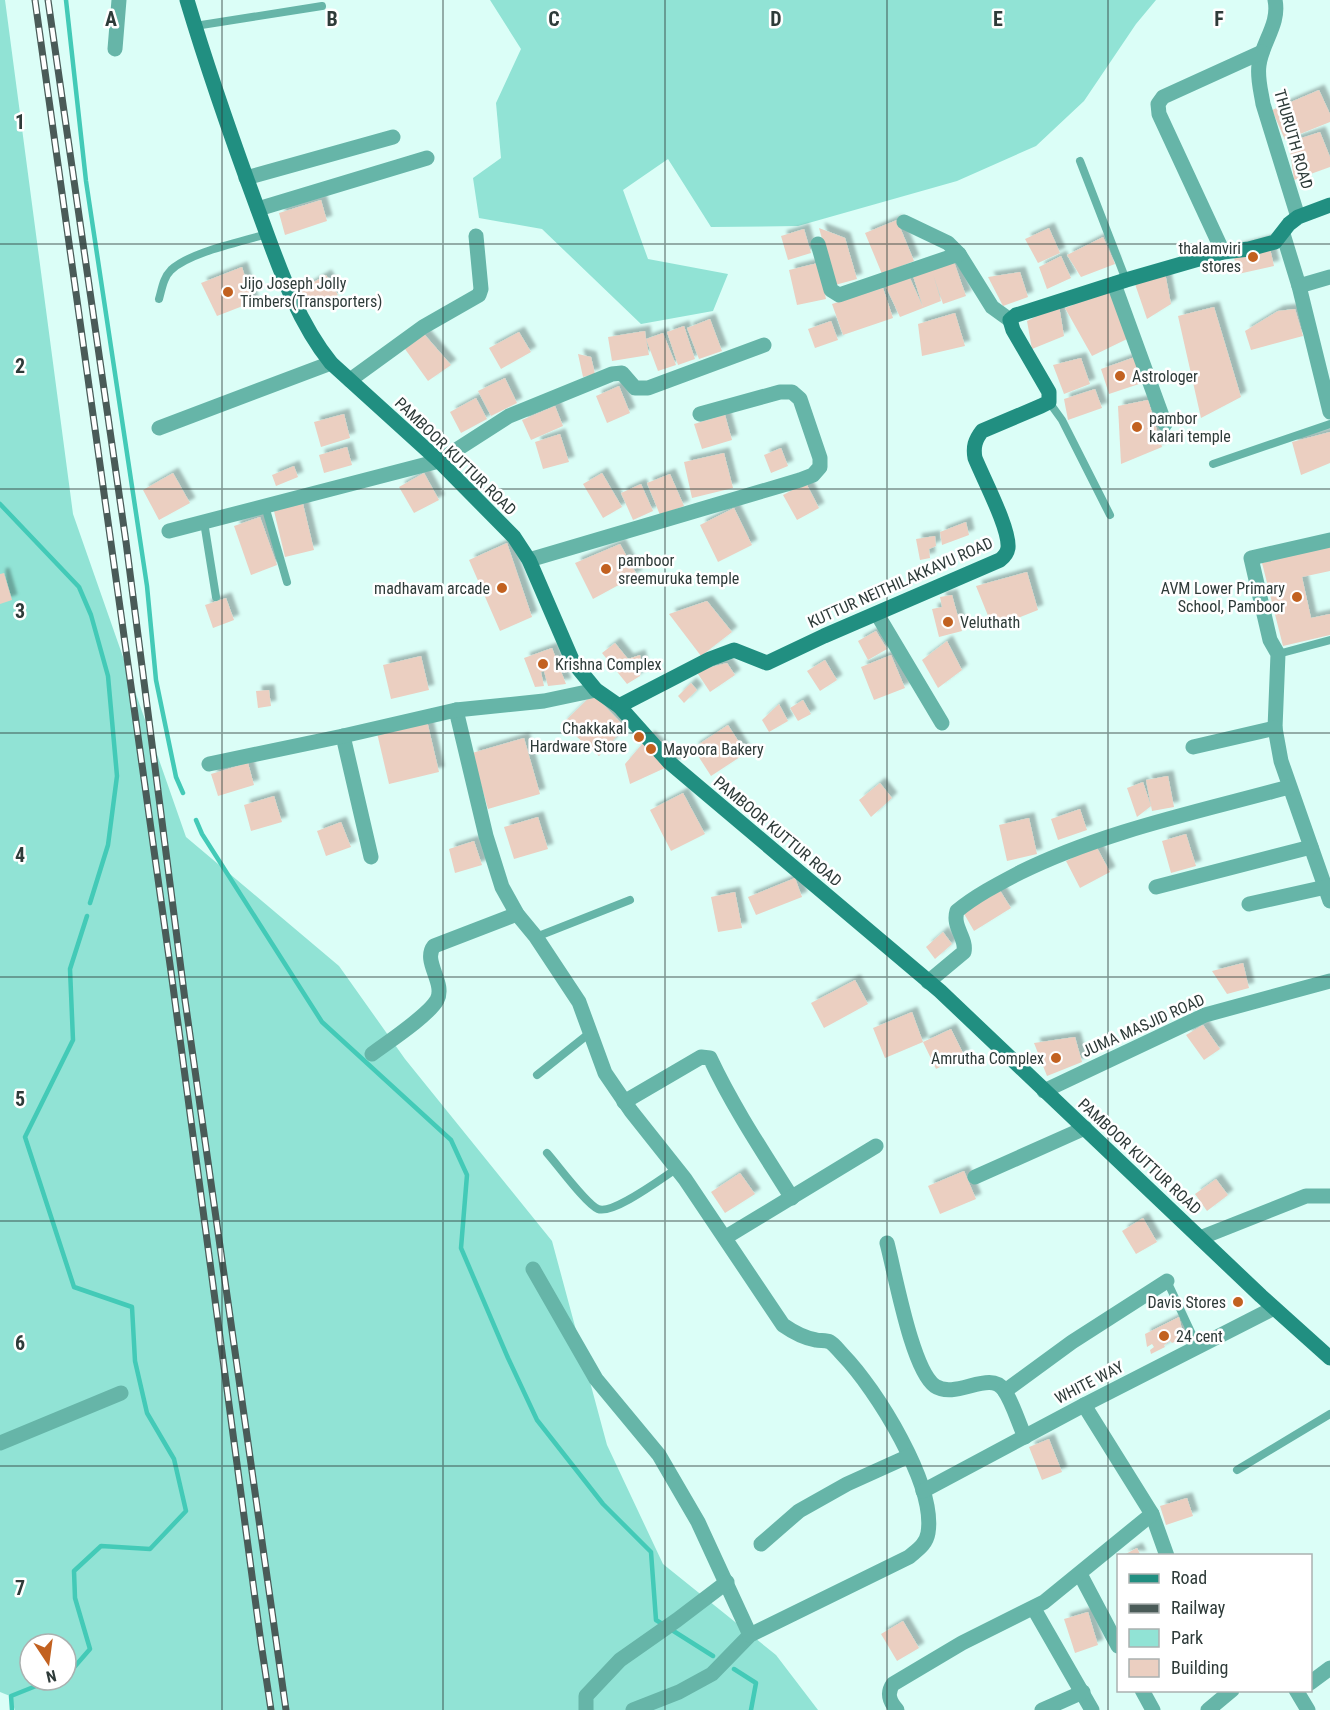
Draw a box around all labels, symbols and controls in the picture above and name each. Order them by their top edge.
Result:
text: A [105,7,117,31]
text: B [326,7,338,31]
text: C [548,7,560,31]
text: D [770,7,782,31]
text: E [993,7,1003,31]
text: F [1214,7,1224,31]
street label: THURUTH ROAD [1270,87,1317,191]
text: 1 [15,110,25,134]
place label: thalamviri stores [1178,239,1241,276]
marker: thalamviri stores [1246,250,1260,264]
place label: Jijo Joseph Jolly Timbers(Transporters) [240,274,382,311]
marker: Jijo Joseph Jolly Timbers(Transporters) [221,285,235,299]
text: 2 [15,354,25,378]
place label: Astrologer [1132,367,1198,386]
marker: Astrologer [1113,369,1127,383]
street label: PAMBOOR KUTTUR ROAD [391,394,520,519]
place label: pambor kalari temple [1149,409,1231,446]
marker: pambor kalari temple [1130,420,1144,434]
street label: KUTTUR NEITHILAKKAVU ROAD [805,533,996,632]
place label: pamboor sreemuruka temple [618,551,739,588]
marker: pamboor sreemuruka temple [599,562,613,576]
place label: madhavam arcade [374,579,490,598]
place label: AVM Lower Primary School, Pamboor [1161,579,1285,616]
marker: madhavam arcade [495,581,509,595]
marker: AVM Lower Primary School, Pamboor [1290,590,1304,604]
text: 3 [15,599,25,623]
place label: Veluthath [960,613,1020,632]
marker: Veluthath [941,615,955,629]
place label: Krishna Complex [555,655,662,674]
marker: Krishna Complex [536,657,550,671]
place label: Chakkakal Hardware Store [530,719,627,756]
marker: Chakkakal Hardware Store [632,730,646,744]
place label: Mayoora Bakery [663,740,764,759]
marker: Mayoora Bakery [644,742,658,756]
street label: PAMBOOR KUTTUR ROAD [710,772,846,890]
text: 4 [15,843,25,867]
street label: JUMA MASJID ROAD [1079,990,1208,1061]
place label: Amrutha Complex [931,1049,1044,1068]
marker: Amrutha Complex [1049,1051,1063,1065]
text: 5 [15,1087,25,1111]
street label: PAMBOOR KUTTUR ROAD [1074,1094,1205,1218]
place label: Davis Stores [1147,1293,1226,1312]
marker: Davis Stores [1231,1295,1245,1309]
place label: 24 cent [1176,1327,1223,1346]
marker: 24 cent [1157,1329,1171,1343]
text: 6 [15,1331,25,1355]
street label: WHITE WAY [1052,1357,1127,1408]
legend [1117,1554,1312,1692]
text: Road [1171,1567,1207,1588]
text: 7 [15,1576,25,1600]
text: Railway [1171,1597,1226,1618]
text: Park [1171,1627,1203,1648]
north arrow [18,1632,78,1692]
text: Building [1171,1657,1228,1678]
text: N [44,1666,58,1686]

